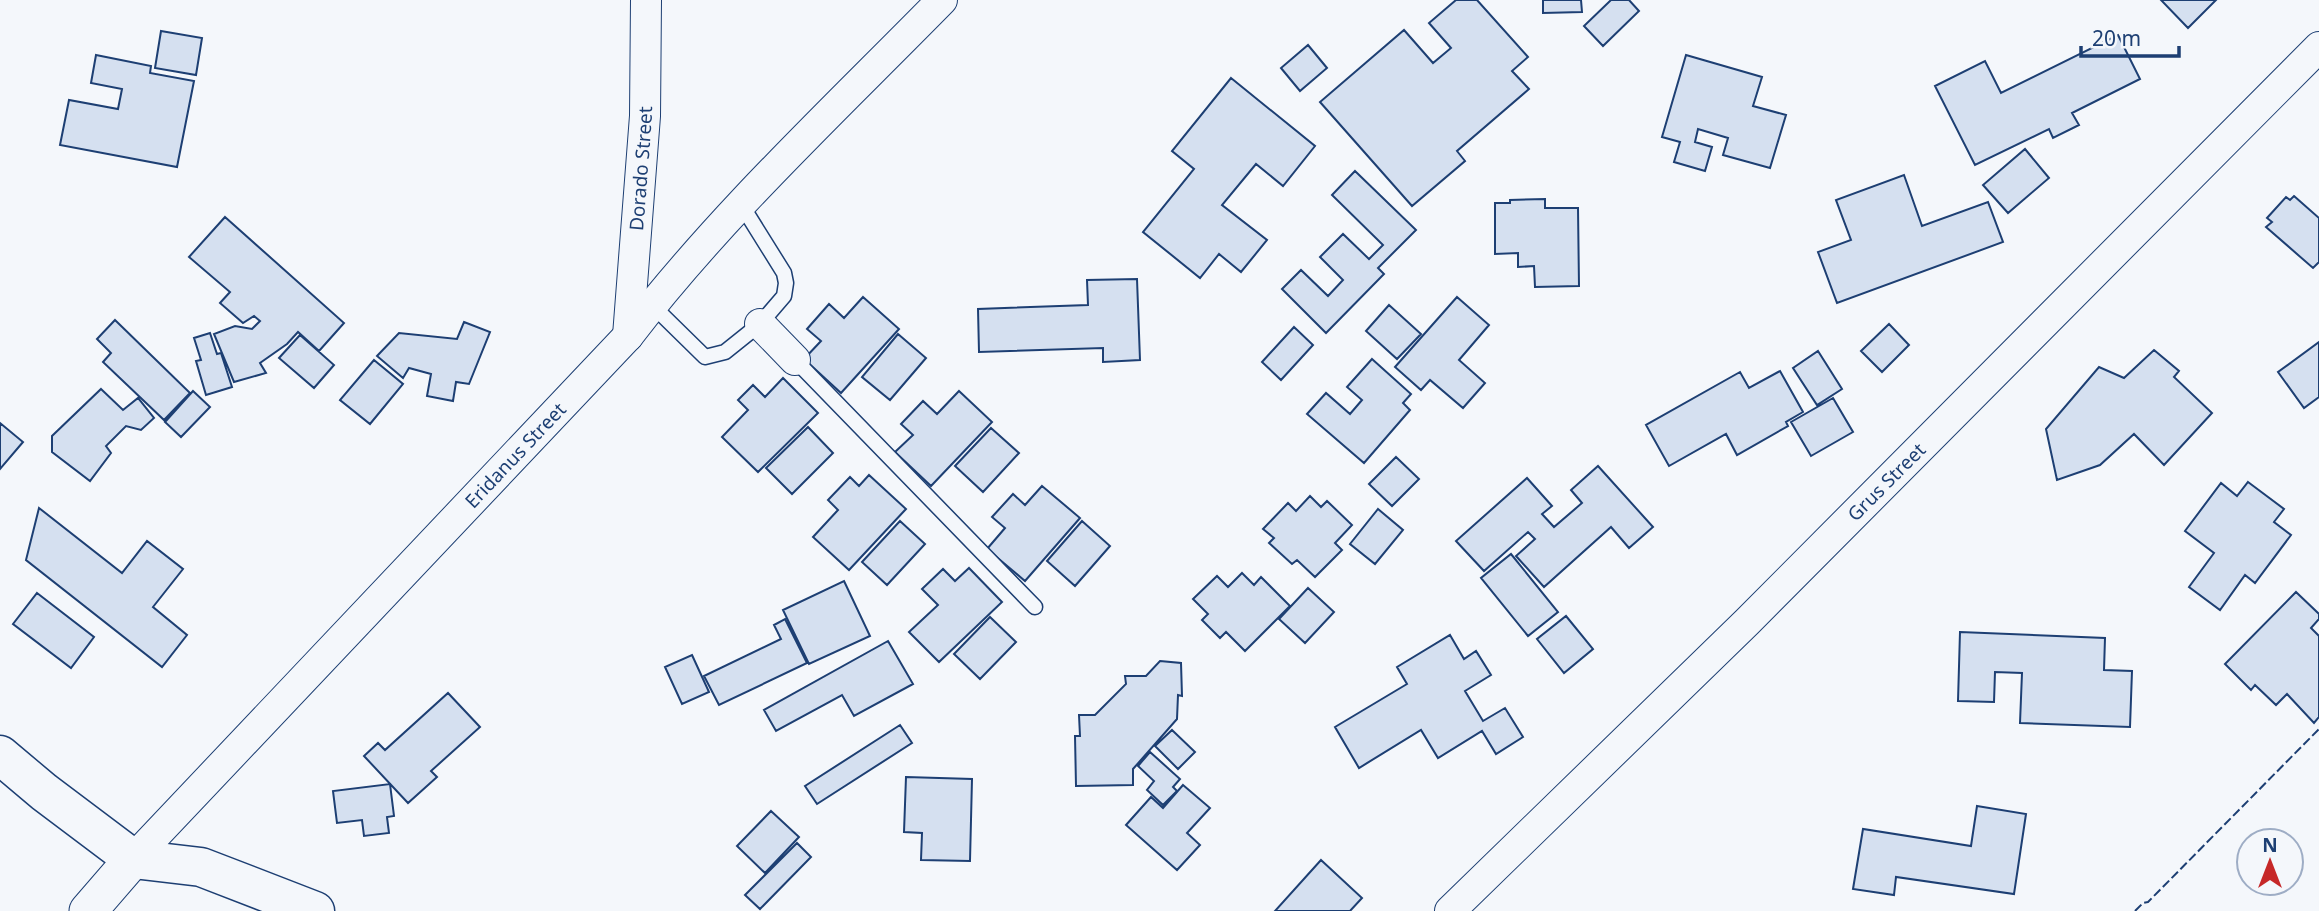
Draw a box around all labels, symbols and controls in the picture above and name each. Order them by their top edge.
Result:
scale bar [2081,14,2179,58]
text: 20 m [2092,24,2141,52]
street label: Dorado Street [623,106,658,232]
street label: Eridanus Street [459,397,572,514]
street label: Grus Street [1842,437,1931,527]
north arrow [2235,827,2305,897]
text: N [2262,832,2278,858]

